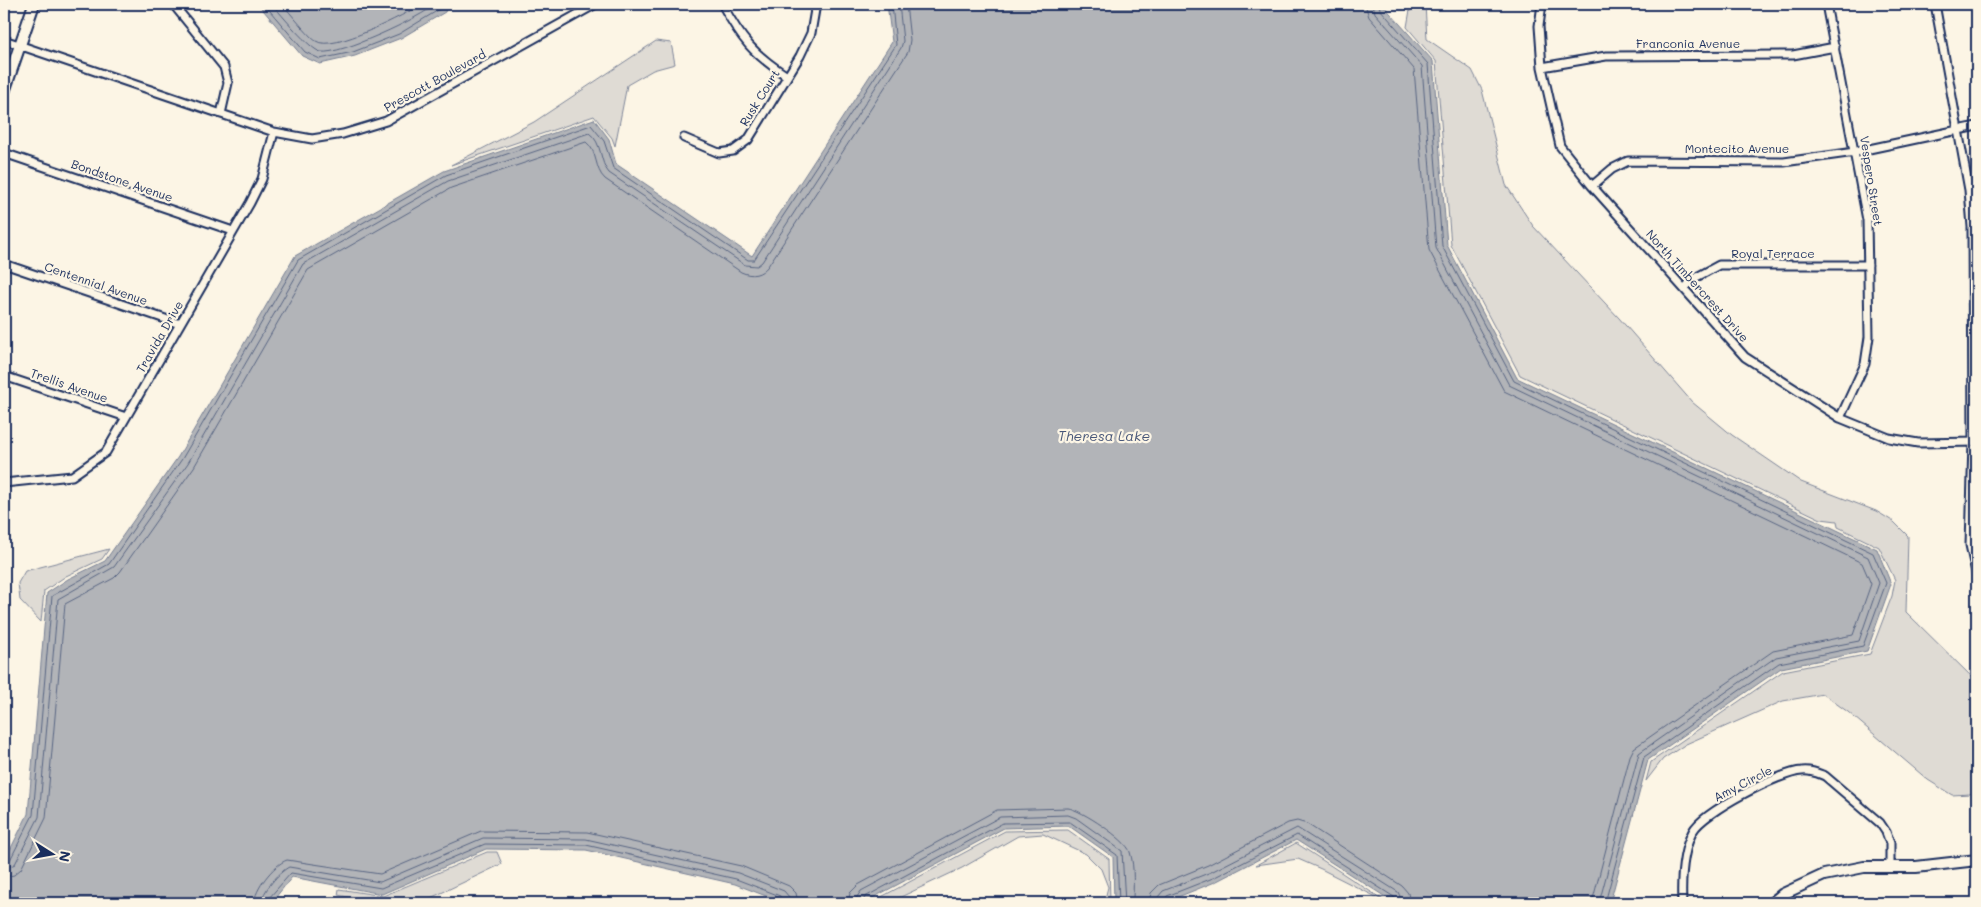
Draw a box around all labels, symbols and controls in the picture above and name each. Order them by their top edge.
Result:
street label: Franconia Avenue [1636,35,1740,51]
street label: Prescott Boulevard [381,45,489,115]
street label: Rusk Court [735,66,783,129]
street label: Vespero Street [1857,135,1887,227]
street label: Montecito Avenue [1685,140,1789,156]
street label: Bondstone Avenue [69,155,175,205]
street label: North Timbercrest Drive [1643,226,1753,345]
street label: Royal Terrace [1731,245,1815,261]
street label: Centennial Avenue [43,258,150,308]
street label: Travida Drive [132,297,186,376]
street label: Trellis Avenue [28,364,110,406]
water label: Theresa Lake [1058,426,1150,445]
street label: Amy Circle [1711,762,1775,805]
north arrow [28,830,78,880]
text: N [55,850,76,864]

